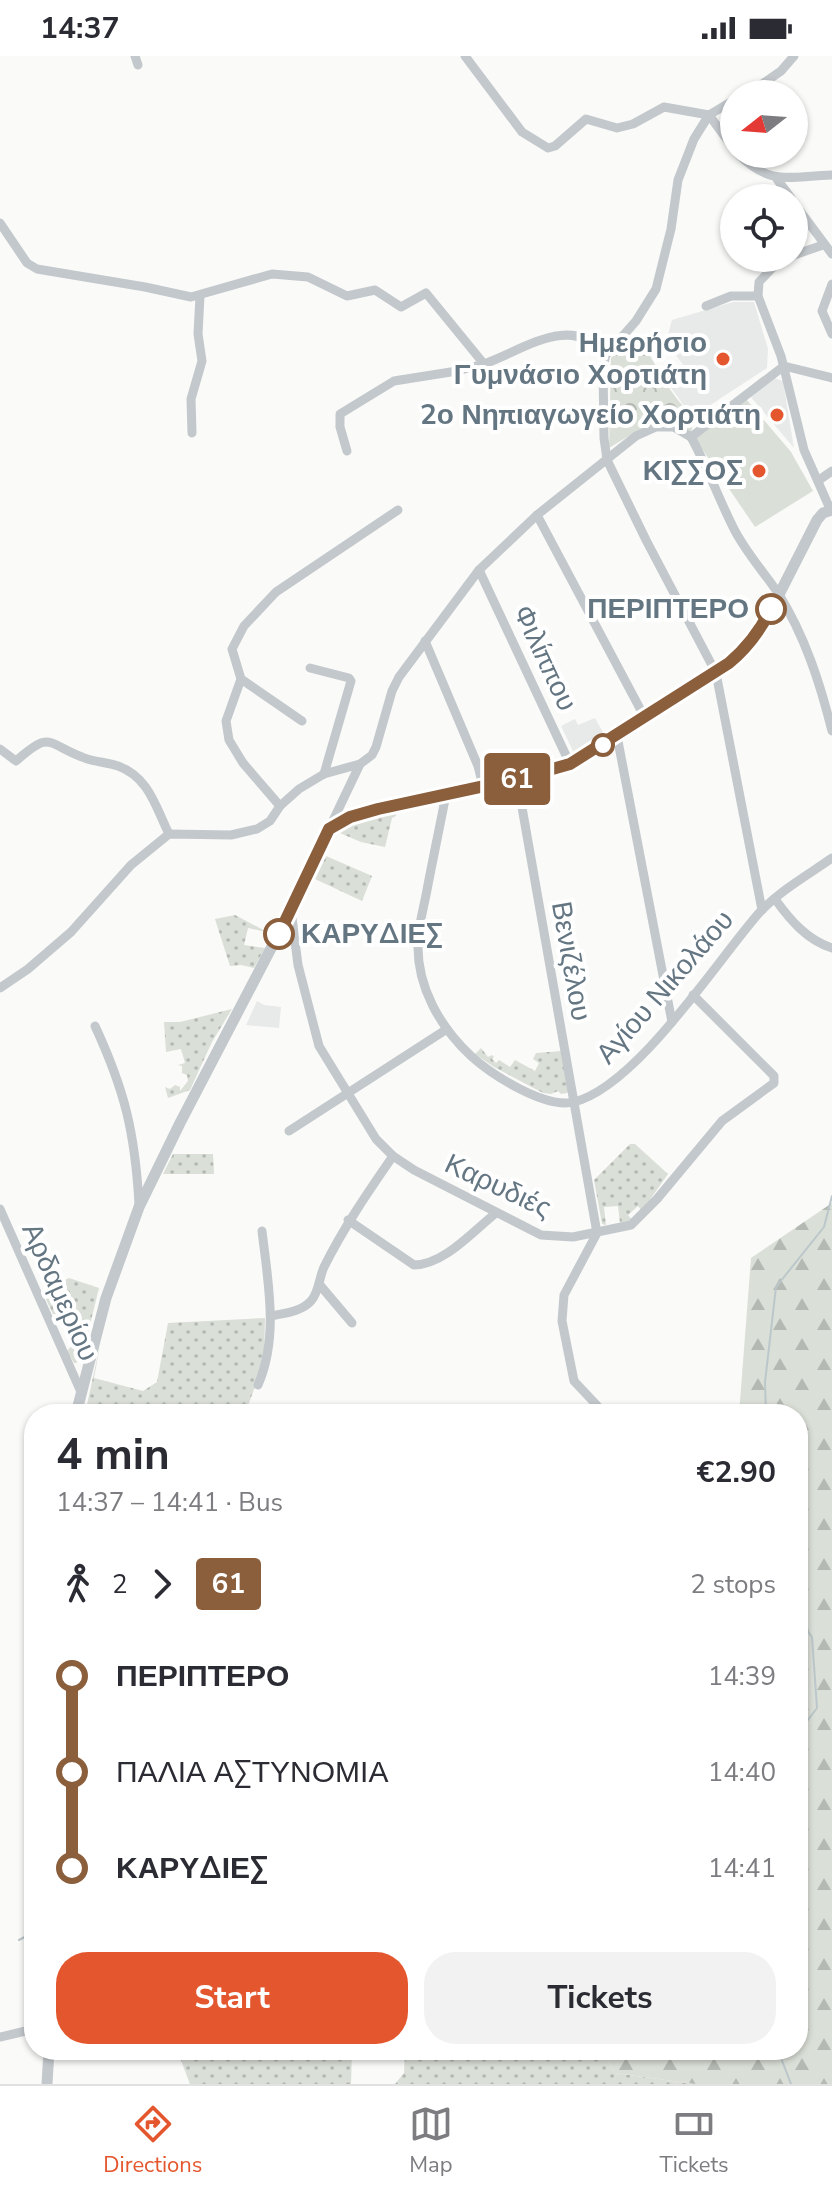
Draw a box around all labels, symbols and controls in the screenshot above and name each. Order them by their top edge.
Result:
text: 14:37 [40,8,119,49]
north arrow [720,80,808,168]
map controls [720,80,808,272]
button: locate [720,184,808,272]
place label: Ημερήσιο Γυμνάσιο Χορτιάτη [454,324,707,394]
marker: Ημερήσιο Γυμνάσιο Χορτιάτη [714,350,732,368]
place label: 2ο Νηπιαγωγείο Χορτιάτη [420,396,761,434]
marker: 2ο Νηπιαγωγείο Χορτιάτη [768,406,786,424]
place label: ΚΙΣΣΟΣ [643,452,743,490]
marker: ΚΙΣΣΟΣ [750,462,768,480]
place label: ΠΕΡΙΠΤΕΡΟ [587,590,749,628]
marker: ΠΕΡΙΠΤΕΡΟ [756,594,786,624]
street label: Φιλίππου [504,599,586,717]
unlabelled marker [592,734,614,756]
line badge: 61 [481,753,553,805]
text: 61 [500,760,534,798]
street label: Βενιζέλου [542,898,600,1024]
street label: Αγίου Νικολάου [588,902,742,1072]
place label: ΚΑΡΥΔΙΕΣ [301,915,443,953]
marker: ΚΑΡΥΔΙΕΣ [264,919,294,949]
street label: Καρυδιές [439,1145,557,1227]
street label: Αρδαμερίου [13,1217,107,1367]
text: 4 min [56,1425,170,1485]
text: €2.90 [697,1452,776,1493]
text: 14:37 – 14:41 · Bus [56,1485,283,1520]
icon: walk [56,1562,100,1606]
icon: forward [140,1562,184,1606]
text: 61 [212,1565,245,1603]
text: 2 [112,1567,128,1602]
text: 2 stops [690,1567,776,1602]
text: ΠΕΡΙΠΤΕΡΟ [116,1656,289,1697]
text: 14:39 [708,1659,776,1694]
text: ΠΑΛΙΑ ΑΣΤΥΝΟΜΙΑ [116,1752,388,1793]
text: 14:40 [708,1755,776,1790]
text: ΚΑΡΥΔΙΕΣ [116,1848,268,1889]
text: 14:41 [708,1851,776,1886]
button: Start [56,1952,408,2044]
button: Tickets [424,1952,776,2044]
tab: Directions [103,2102,202,2180]
tab: Map [409,2102,453,2180]
tab: Tickets [659,2102,729,2180]

